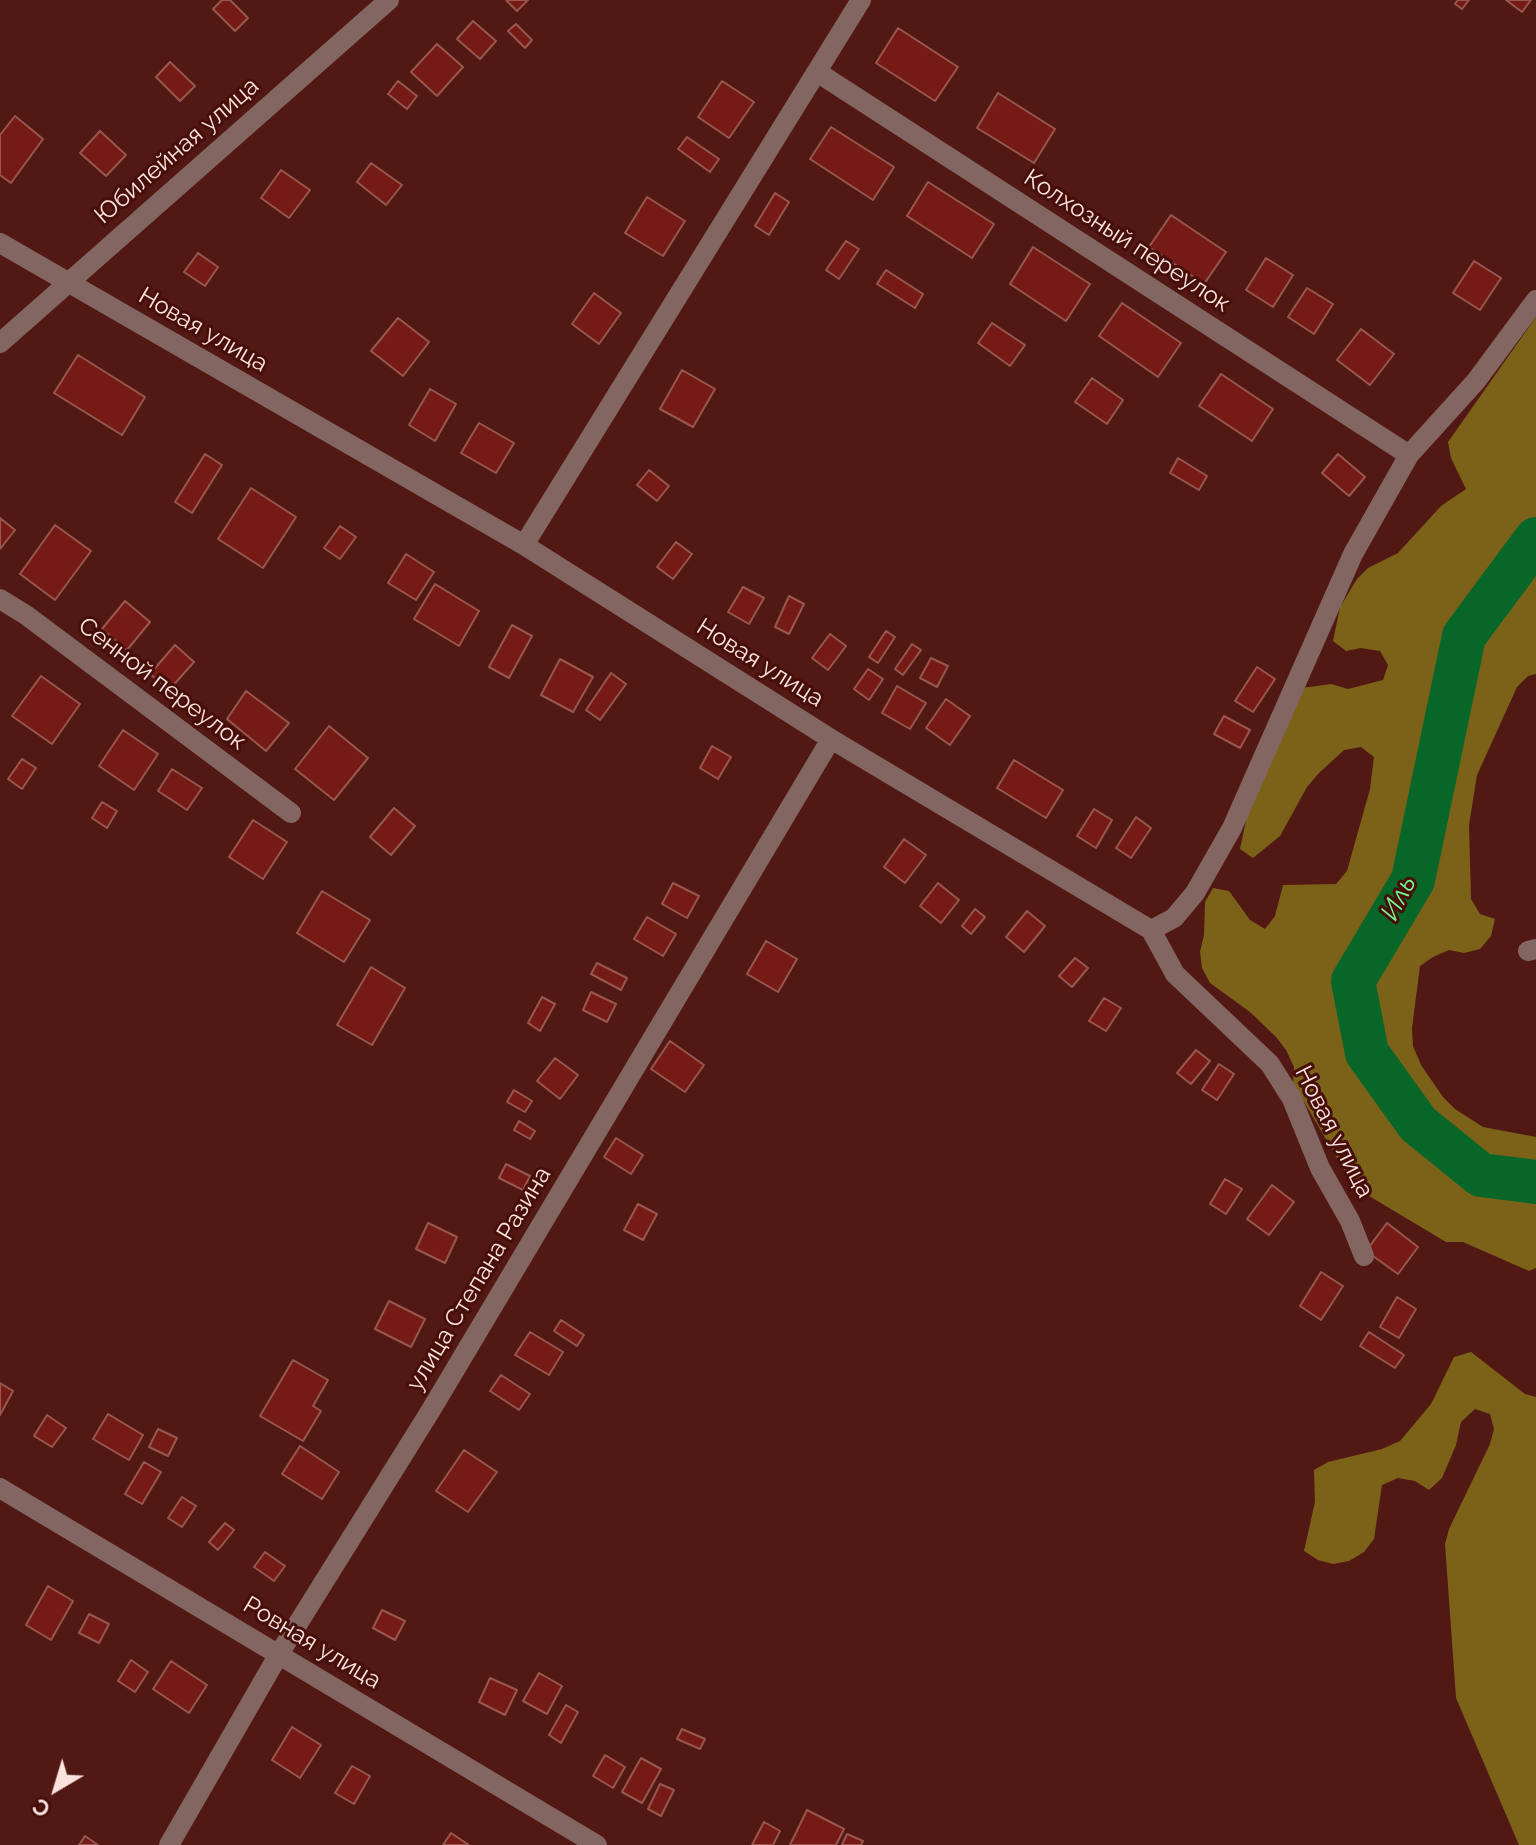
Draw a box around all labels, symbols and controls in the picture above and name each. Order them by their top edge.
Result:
street label: Юбилейная улица [89,72,265,230]
street label: Колхозный переулок [1018,164,1236,318]
street label: Новая улица [133,281,273,379]
street label: Сенной переулок [72,611,252,757]
street label: Новая улица [691,613,829,713]
water label: Иль [1375,870,1423,926]
street label: Новая улица [1288,1061,1380,1203]
street label: улица Степана Разина [401,1162,557,1396]
street label: Ровная улица [238,1591,386,1695]
north arrow [16,1749,96,1829]
text: С [27,1793,55,1823]

